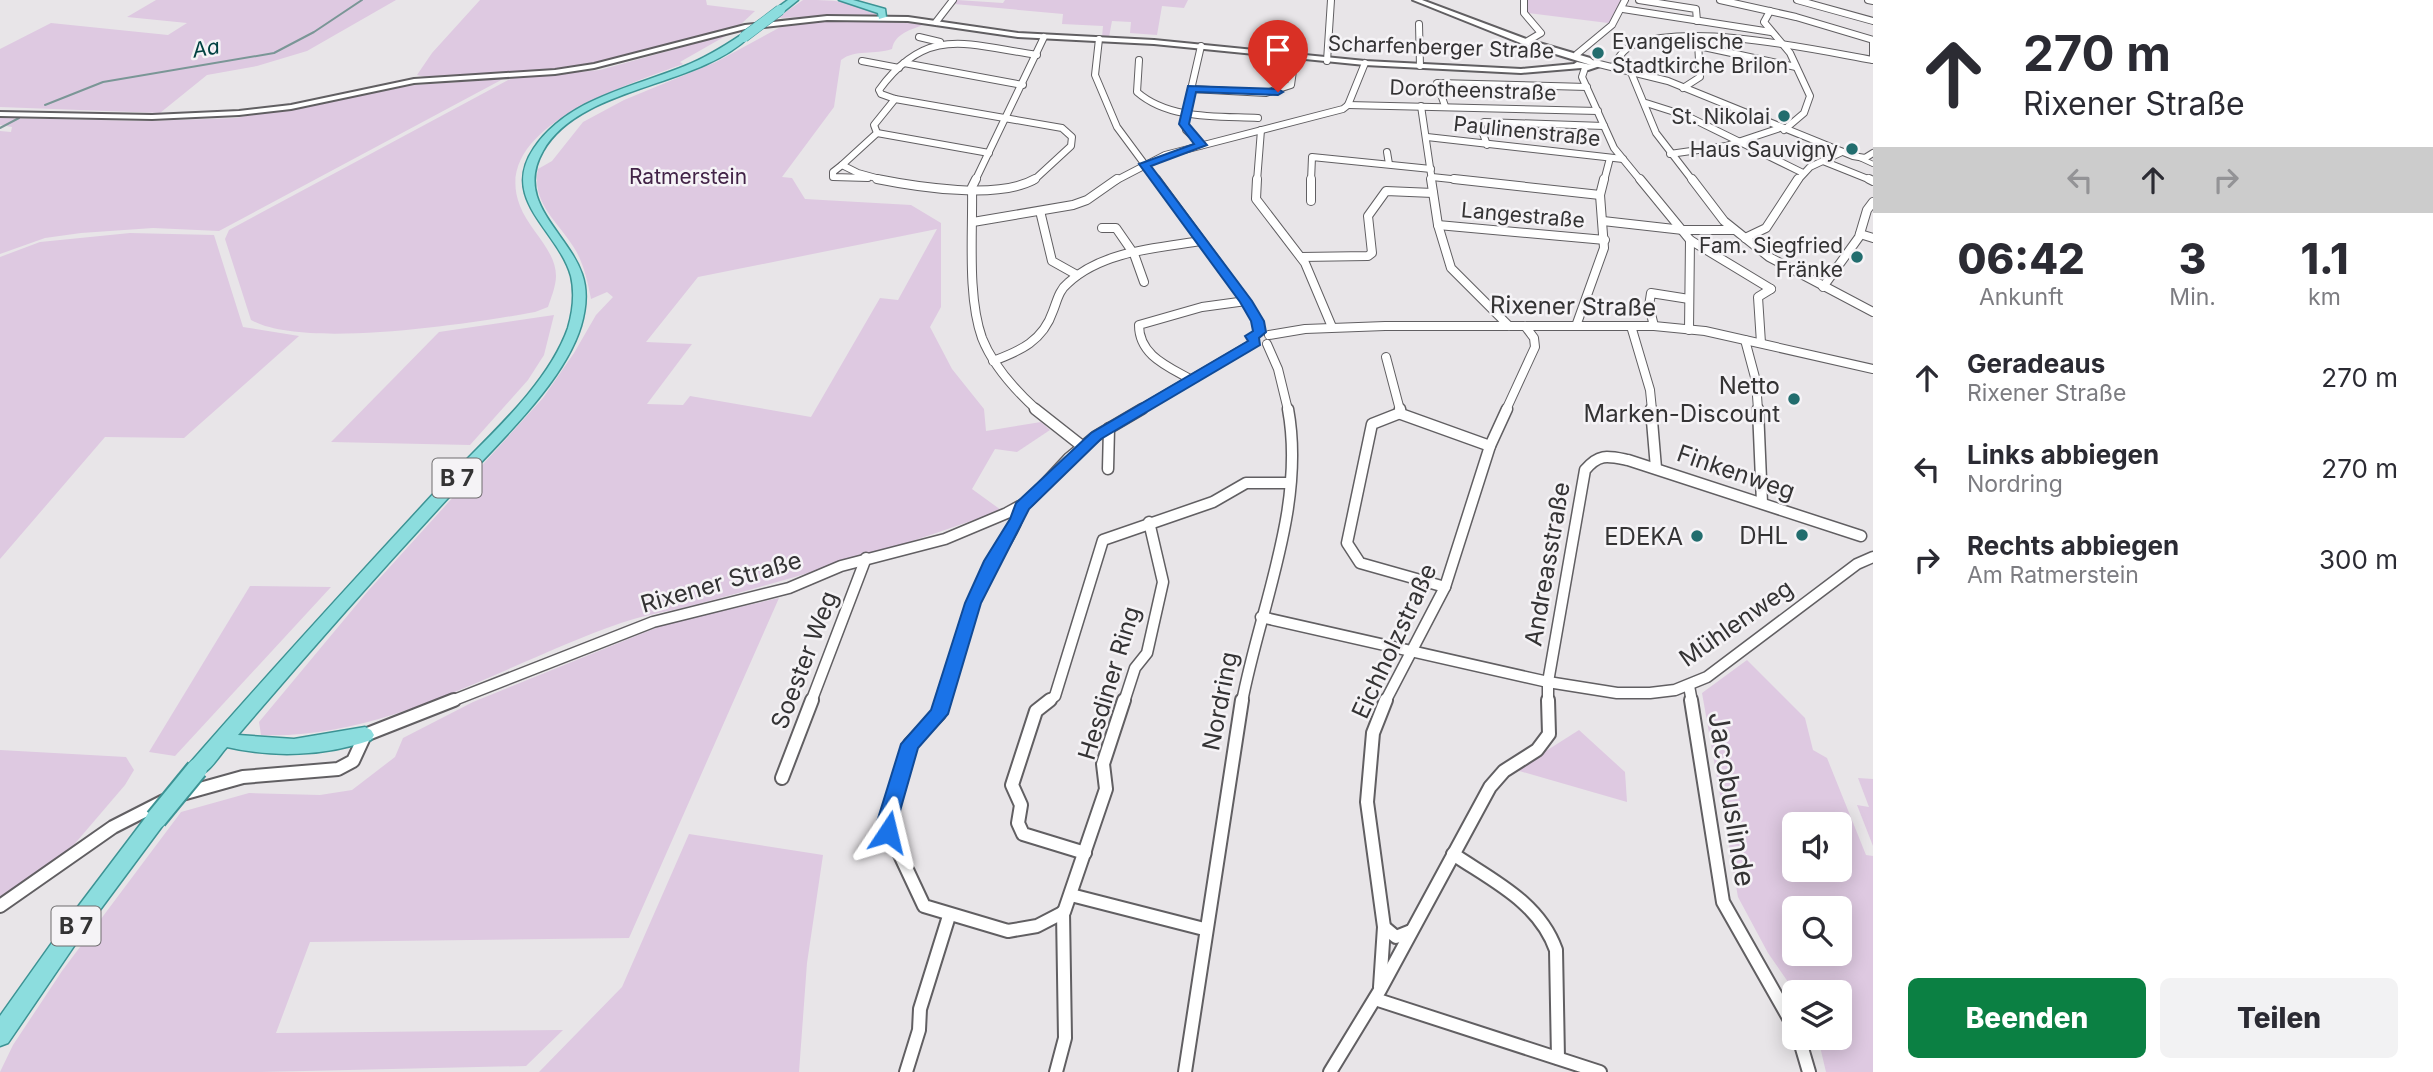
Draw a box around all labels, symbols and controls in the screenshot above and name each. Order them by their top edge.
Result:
pin [1248,20,1308,92]
text: 270 m [2023,24,2171,83]
icon: ahead [1908,28,1999,119]
place label: Evangelische Stadtkirche Brilon [1612,29,1788,78]
icon: arrive [1259,31,1297,69]
street label: Scharfenberger Straße [1327,31,1555,63]
water label: Aa [189,33,222,63]
marker: Evangelische Stadtkirche Brilon [1590,45,1606,61]
street label: Dorotheenstraße [1389,75,1557,105]
text: Rixener Straße [2023,84,2245,123]
place label: St. Nikolai [1671,104,1770,129]
marker: St. Nikolai [1776,108,1792,124]
street label: Paulinenstraße [1452,111,1602,151]
place label: Haus Sauvigny [1690,137,1838,162]
marker: Haus Sauvigny [1844,141,1860,157]
icon: left [2061,161,2099,199]
icon: ahead [2134,161,2172,199]
icon: right [2207,161,2245,199]
park label: Ratmerstein [629,164,747,189]
street label: Langestraße [1460,197,1586,233]
place label: Fam. Siegfried Fränke [1699,233,1843,282]
text: 06:42 [1958,233,2085,284]
text: 3 [2179,233,2206,284]
text: 1.1 [2300,233,2348,284]
marker: Fam. Siegfried Fränke [1849,249,1865,265]
text: Ankunft [1979,283,2063,311]
text: Min. [2169,283,2216,311]
text: km [2308,283,2341,311]
street label: Rixener Straße [1490,290,1656,322]
text: Geradeaus [1967,348,2105,379]
icon: ahead [1908,359,1946,397]
text: 270 m [2321,362,2398,393]
place label: Netto Marken-Discount [1583,371,1780,428]
text: Rixener Straße [1967,379,2126,407]
marker: Netto Marken-Discount [1786,391,1802,407]
street label: Finkenweg [1673,438,1799,506]
text: Links abbiegen [1967,439,2159,470]
icon: left [1908,450,1946,488]
text: 270 m [2321,453,2398,484]
road number: B 7 [433,458,482,498]
text: Nordring [1967,470,2063,498]
street label: Andreasstraße [1518,480,1576,648]
place label: DHL [1739,521,1788,550]
place label: EDEKA [1604,522,1683,551]
marker: DHL [1794,527,1810,543]
marker: EDEKA [1689,528,1705,544]
text: Rechts abbiegen [1967,530,2179,561]
icon: right [1908,541,1946,579]
text: 300 m [2319,544,2398,575]
street label: Rixener Straße [637,545,805,619]
street label: Eichholzstraße [1345,559,1443,723]
text: Am Ratmerstein [1967,561,2139,589]
street label: Mühlenweg [1674,573,1798,673]
street label: Soester Weg [764,587,844,733]
street label: Hesdiner Ring [1072,603,1146,763]
street label: Nordring [1196,649,1244,753]
street label: Jacobuslinde [1701,709,1763,889]
position arrow [851,795,925,869]
map controls [1782,812,1852,1050]
button: sound [1782,812,1852,882]
button: search [1782,896,1852,966]
road number: B 7 [52,906,100,945]
button: Beenden [1908,978,2146,1058]
button: Teilen [2160,978,2398,1058]
button: layers [1782,980,1852,1050]

